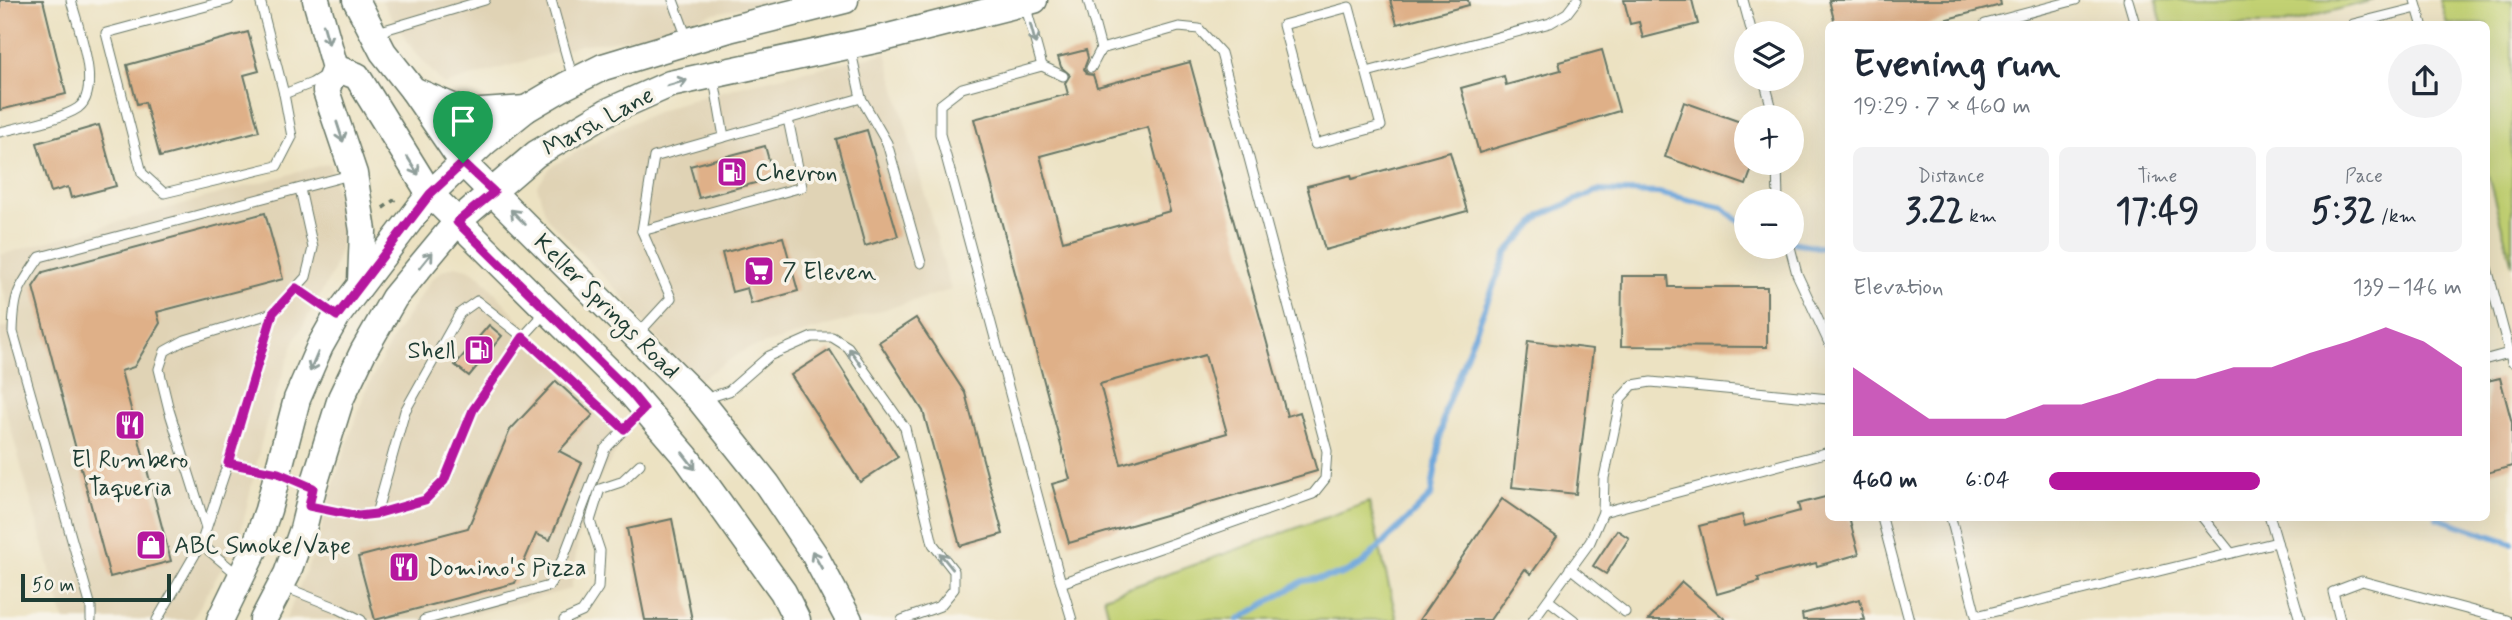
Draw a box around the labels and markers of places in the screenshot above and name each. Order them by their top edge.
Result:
pin [433,91,493,163]
fuel station icon: Chevron [715,155,749,189]
place label: Chevron [755,158,838,189]
supermarket icon: 7 Eleven [742,254,776,288]
place label: 7 Eleven [782,257,877,288]
fuel station icon: Shell [462,333,496,367]
place label: Shell [408,336,456,367]
restaurant icon: El Rumbero Taqueria [113,408,147,442]
place label: El Rumbero Taqueria [72,445,188,504]
shop icon: ABC Smoke/Vape [134,528,168,562]
place label: ABC Smoke/Vape [174,531,351,562]
restaurant icon: Domino's Pizza [387,550,421,584]
place label: Domino's Pizza [427,553,587,584]

